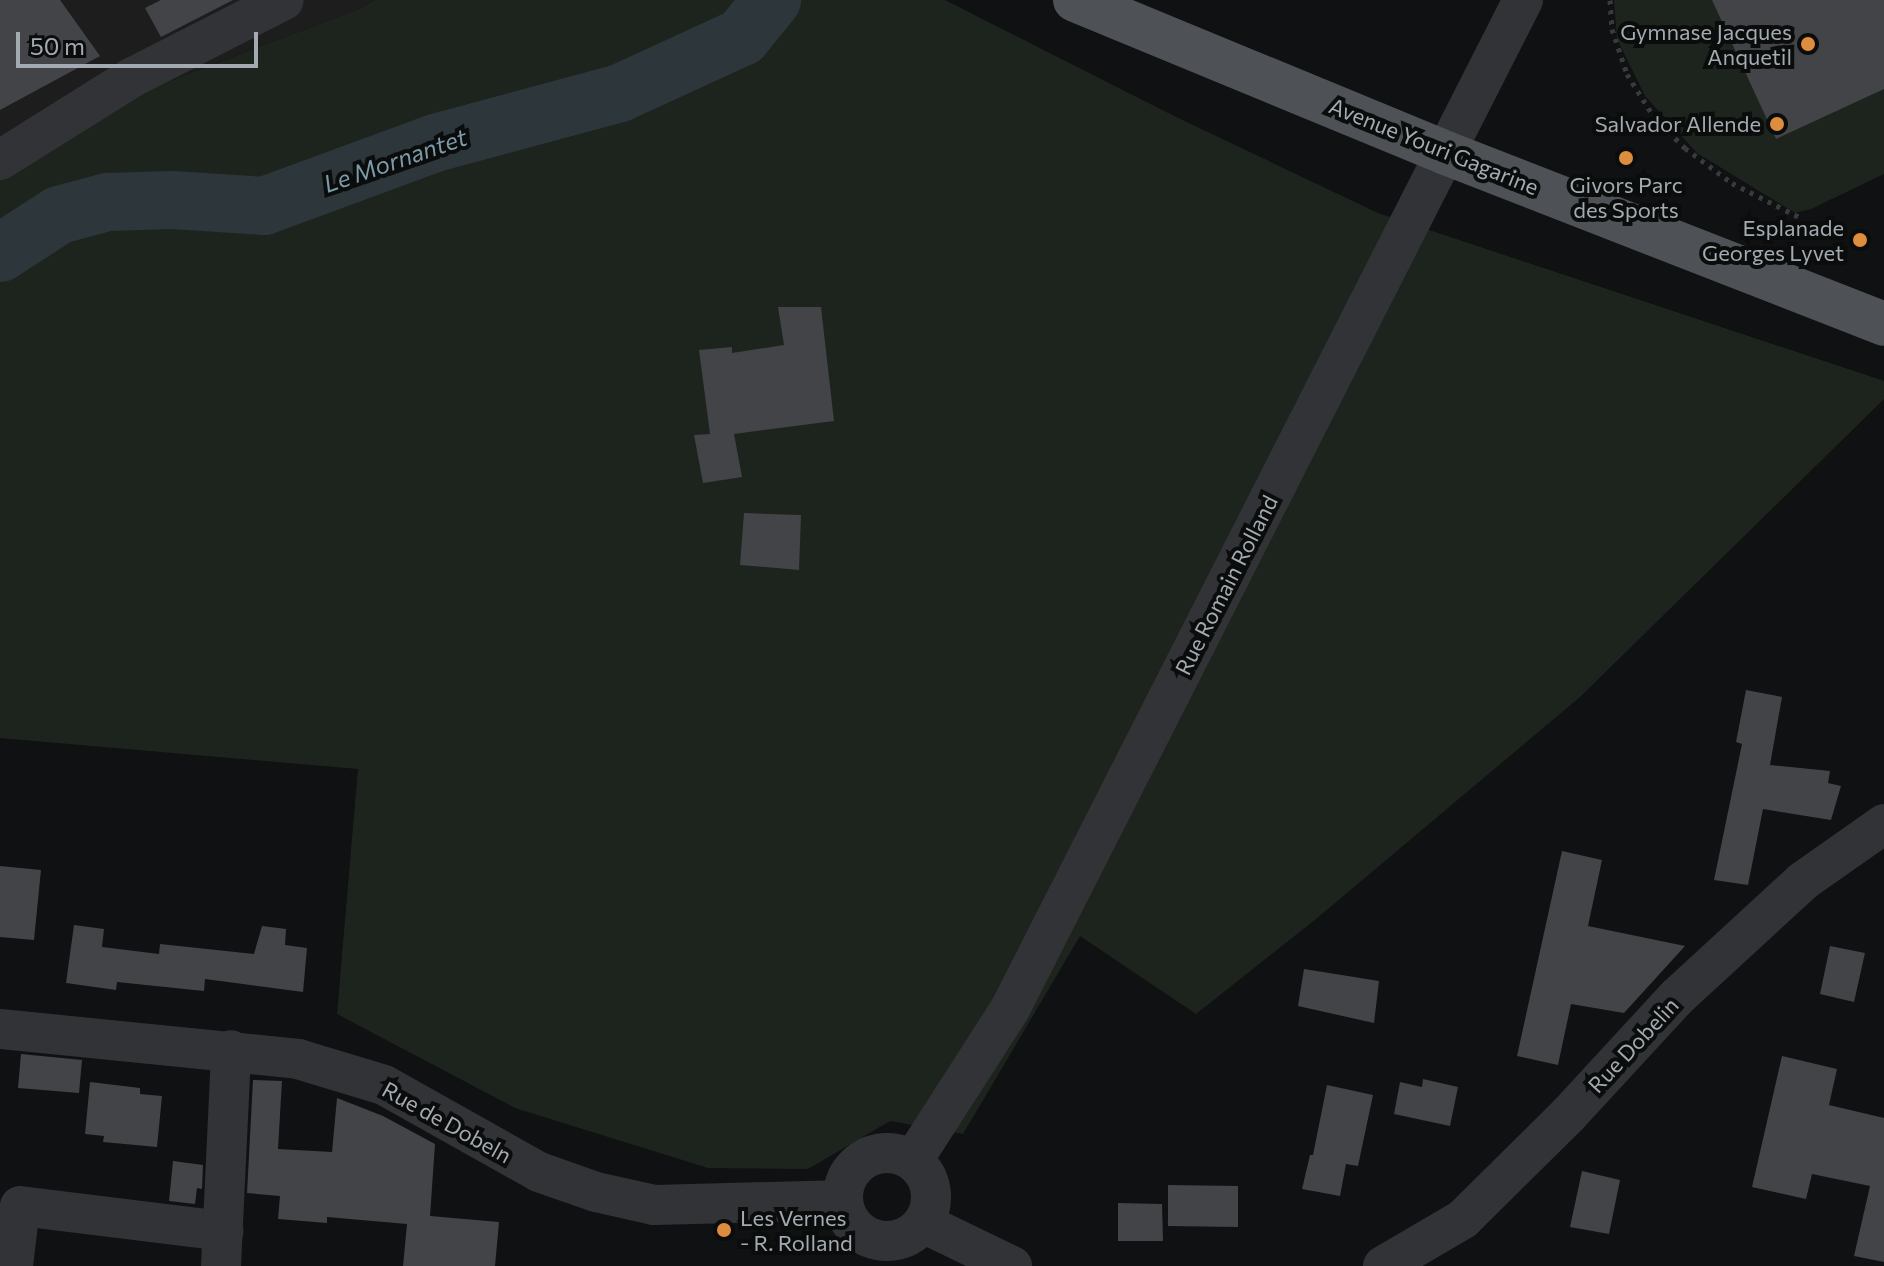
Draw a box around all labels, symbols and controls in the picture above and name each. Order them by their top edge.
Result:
scale bar [20,16,262,66]
place label: Gymnase Jacques Anquetil [1620,18,1792,70]
text: 50 m [30,31,85,60]
marker: Gymnase Jacques Anquetil [1799,35,1817,53]
street label: Avenue Youri Gagarine [1325,92,1543,200]
place label: Salvador Allende [1595,111,1761,137]
marker: Salvador Allende [1768,115,1786,133]
water label: Le Mornantet [319,122,471,198]
marker: Givors Parc des Sports [1617,149,1635,167]
place label: Givors Parc des Sports [1569,171,1683,222]
place label: Esplanade Georges Lyvet [1702,214,1844,266]
marker: Esplanade Georges Lyvet [1851,231,1869,249]
street label: Rue Romain Rolland [1169,491,1283,679]
street label: Rue Dobelin [1582,992,1684,1098]
street label: Rue de Dobeln [378,1076,516,1168]
place label: Les Vernes - R. Rolland [740,1204,853,1256]
marker: Les Vernes - R. Rolland [715,1221,733,1239]

